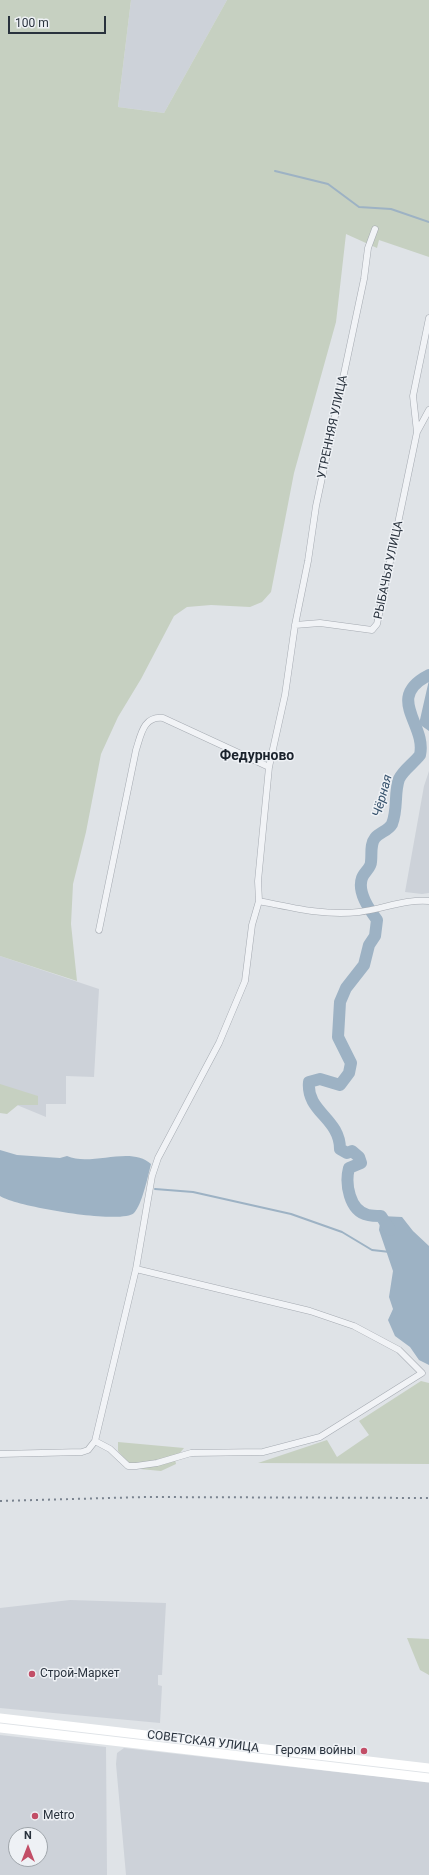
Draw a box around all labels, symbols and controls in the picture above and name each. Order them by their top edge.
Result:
scale bar [10,8,108,34]
text: 100 m [15,16,49,30]
street label: УТРЕННЯЯ УЛИЦА [315,374,351,480]
street label: РЫБАЧЬЯ УЛИЦА [372,519,406,621]
district label: Федурново [220,748,294,764]
water label: Чёрная [370,773,396,819]
place label: Строй-Маркет [40,1667,120,1681]
marker: Строй-Маркет [27,1669,37,1679]
street label: СОВЕТСКАЯ УЛИЦА [146,1728,260,1756]
place label: Героям войны [275,1744,356,1758]
marker: Героям войны [359,1746,369,1756]
place label: Metro [43,1809,75,1823]
marker: Metro [30,1811,40,1821]
north arrow [8,1827,48,1867]
text: N [24,1829,32,1842]

